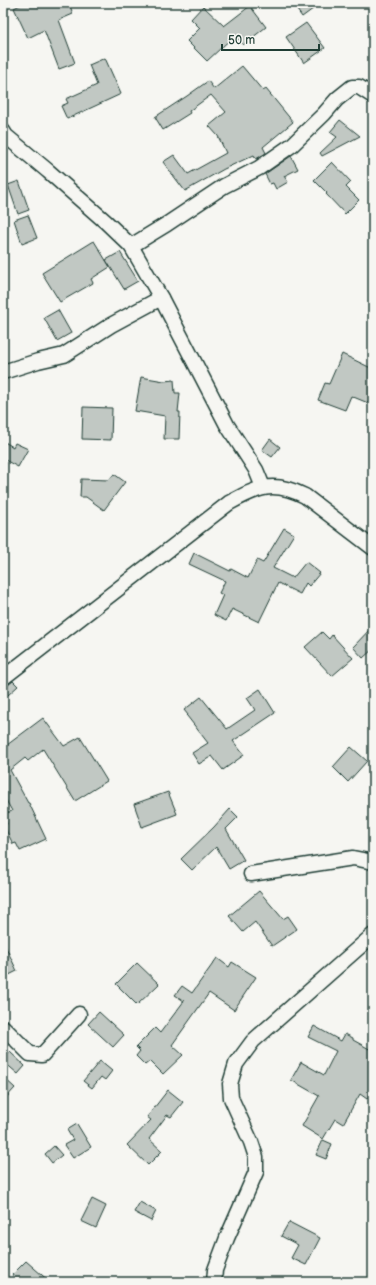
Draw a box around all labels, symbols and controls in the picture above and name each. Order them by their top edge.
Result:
scale bar [222,26,319,52]
text: 50 m [228,33,255,48]

